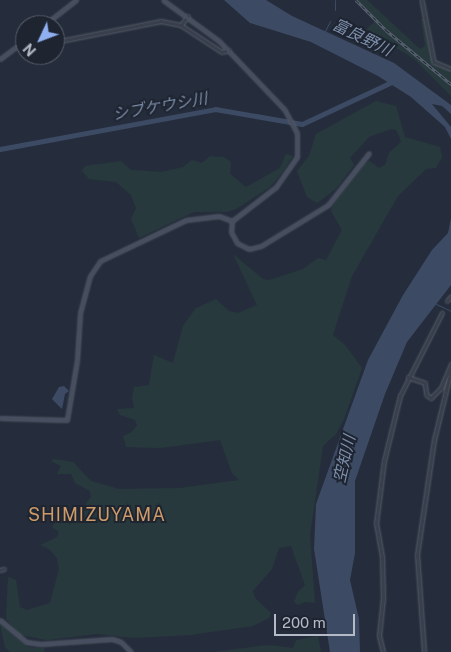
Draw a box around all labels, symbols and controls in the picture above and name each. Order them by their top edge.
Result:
north arrow [15,15,65,65]
water label: 富良野川 [329,15,395,61]
text: N [20,40,39,59]
water label: シブケウシ川 [111,89,209,125]
water label: 空知川 [330,433,360,485]
district label: SHIMIZUYAMA [27,504,167,526]
scale bar [276,604,357,636]
text: 200 m [282,614,326,631]

